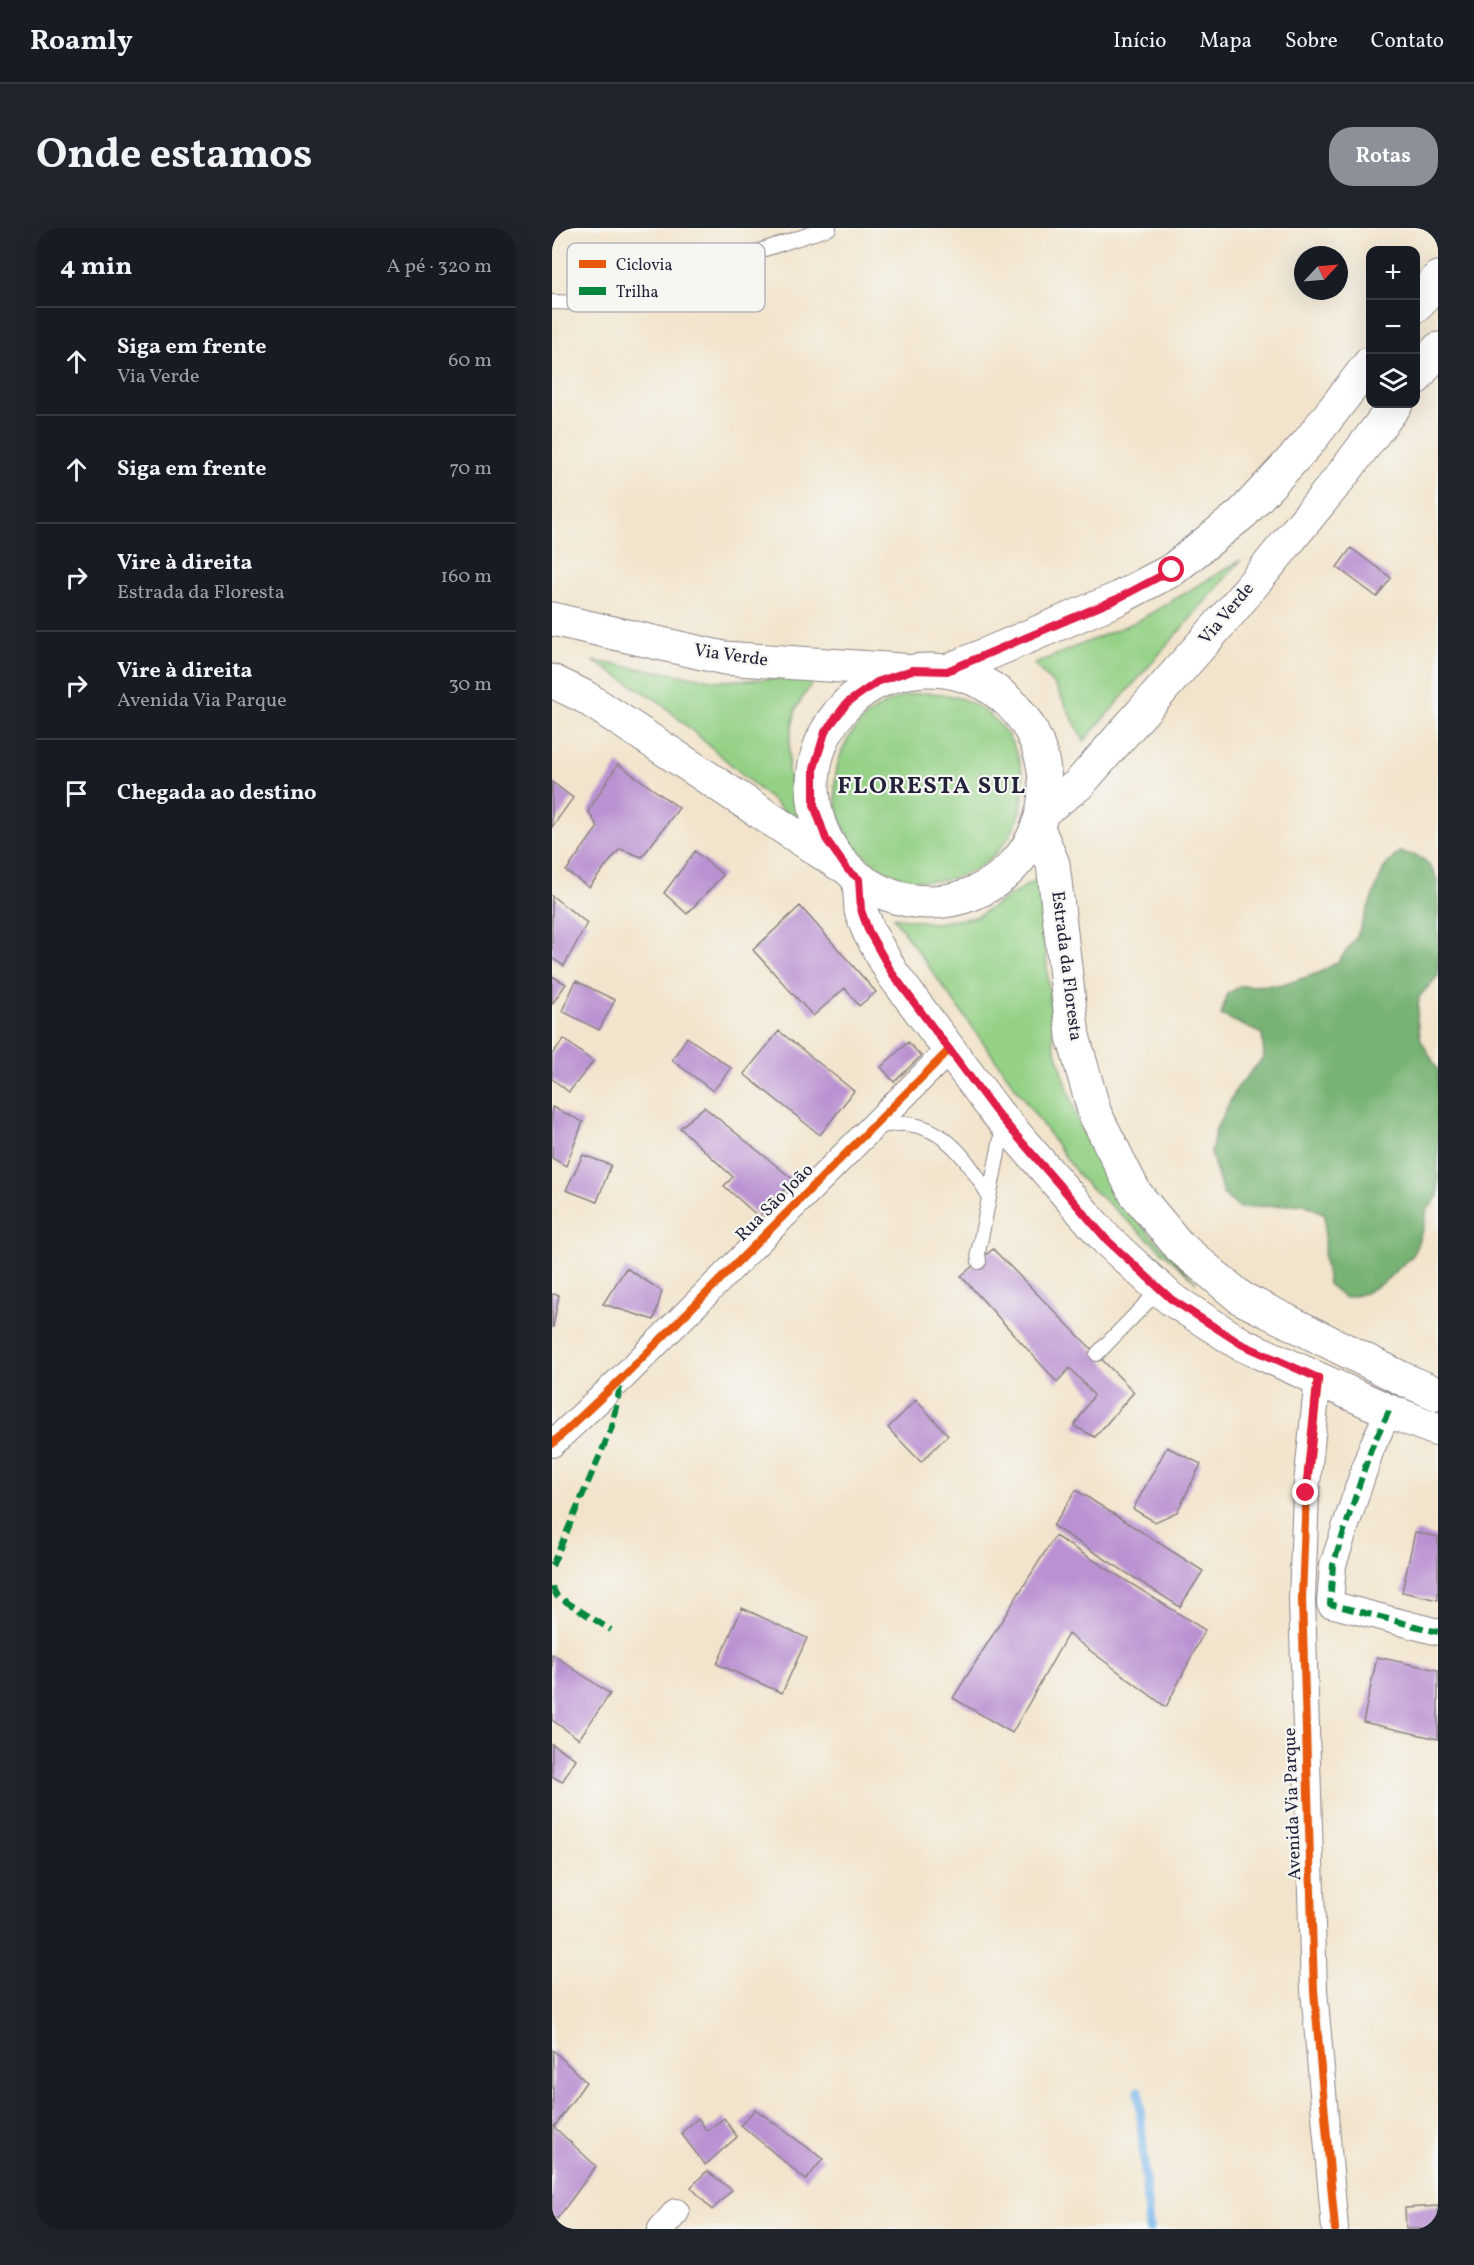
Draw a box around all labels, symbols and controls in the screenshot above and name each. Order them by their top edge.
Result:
text: Roamly [30,22,133,61]
text: Início [1113,27,1166,56]
text: Mapa [1199,27,1252,56]
text: Sobre [1285,27,1338,56]
text: Contato [1371,27,1444,56]
text: Onde estamos [36,127,312,186]
button: Rotas [1329,127,1438,186]
legend [567,243,765,312]
north arrow [1294,246,1348,300]
map controls [1366,246,1420,408]
button: + [1366,246,1420,300]
text: 4 min [60,249,132,285]
text: A pé · 320 m [387,253,492,281]
text: Ciclovia [616,255,672,277]
text: Trilha [616,282,659,304]
button: − [1366,300,1420,354]
text: Siga em frente [117,332,267,363]
icon: ahead [60,345,93,378]
text: 60 m [448,347,492,375]
button: layers [1366,354,1420,408]
text: Via Verde [117,363,200,391]
icon: ahead [60,453,93,486]
text: Siga em frente [117,454,267,485]
text: 70 m [449,455,492,483]
text: Vire à direita [117,548,253,579]
route start [1158,556,1184,582]
icon: right [60,561,93,594]
text: 160 m [440,563,492,591]
street label: Via Verde [1194,578,1260,650]
text: Estrada da Floresta [117,579,285,607]
street label: Via Verde [692,638,770,674]
text: Vire à direita [117,656,253,687]
icon: right [60,669,93,702]
text: 30 m [448,671,492,699]
text: Avenida Via Parque [117,687,287,715]
district label: FLORESTA SUL [837,770,1027,804]
icon: arrive [60,777,93,810]
text: Chegada ao destino [117,778,317,809]
street label: Estrada da Floresta [1044,890,1088,1042]
street label: Rua São João [730,1158,820,1248]
route end [1292,1479,1318,1505]
street label: Avenida Via Parque [1278,1727,1308,1881]

